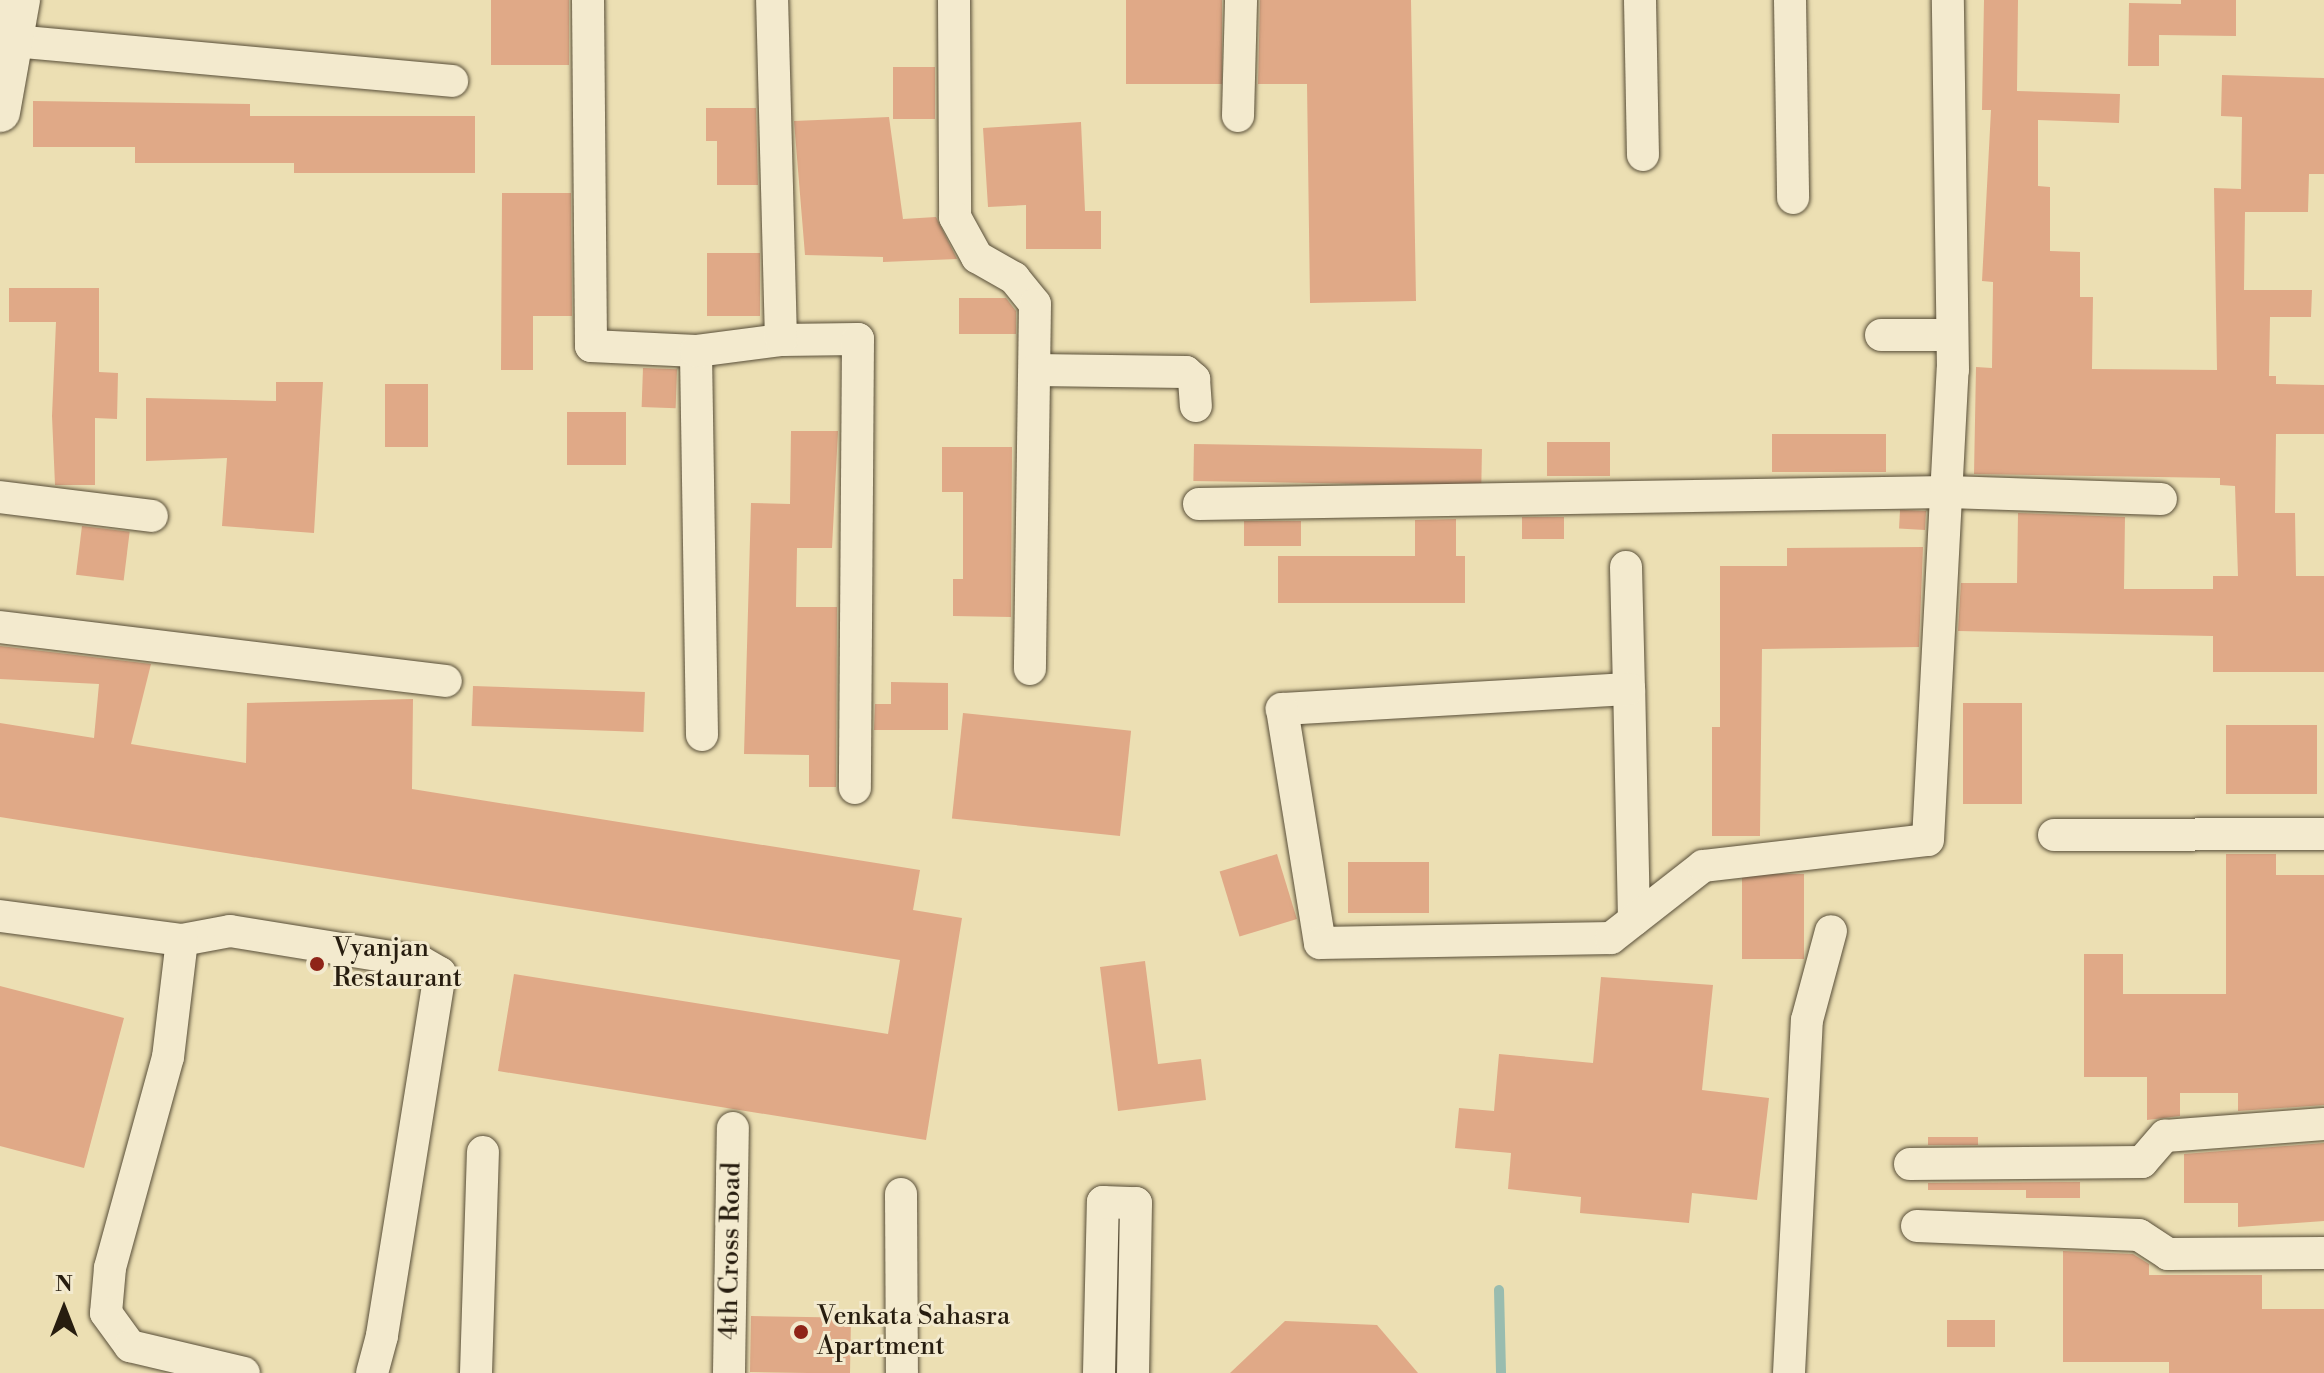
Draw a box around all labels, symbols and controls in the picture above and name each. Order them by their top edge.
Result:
place label: Vyanjan Restaurant [333,933,462,994]
marker: Vyanjan Restaurant [308,955,326,973]
street label: 4th Cross Road [714,1162,748,1340]
north arrow [24,1269,104,1349]
text: N [55,1271,73,1298]
place label: Venkata Sahasra Apartment [817,1301,1010,1362]
marker: Venkata Sahasra Apartment [792,1323,810,1341]

